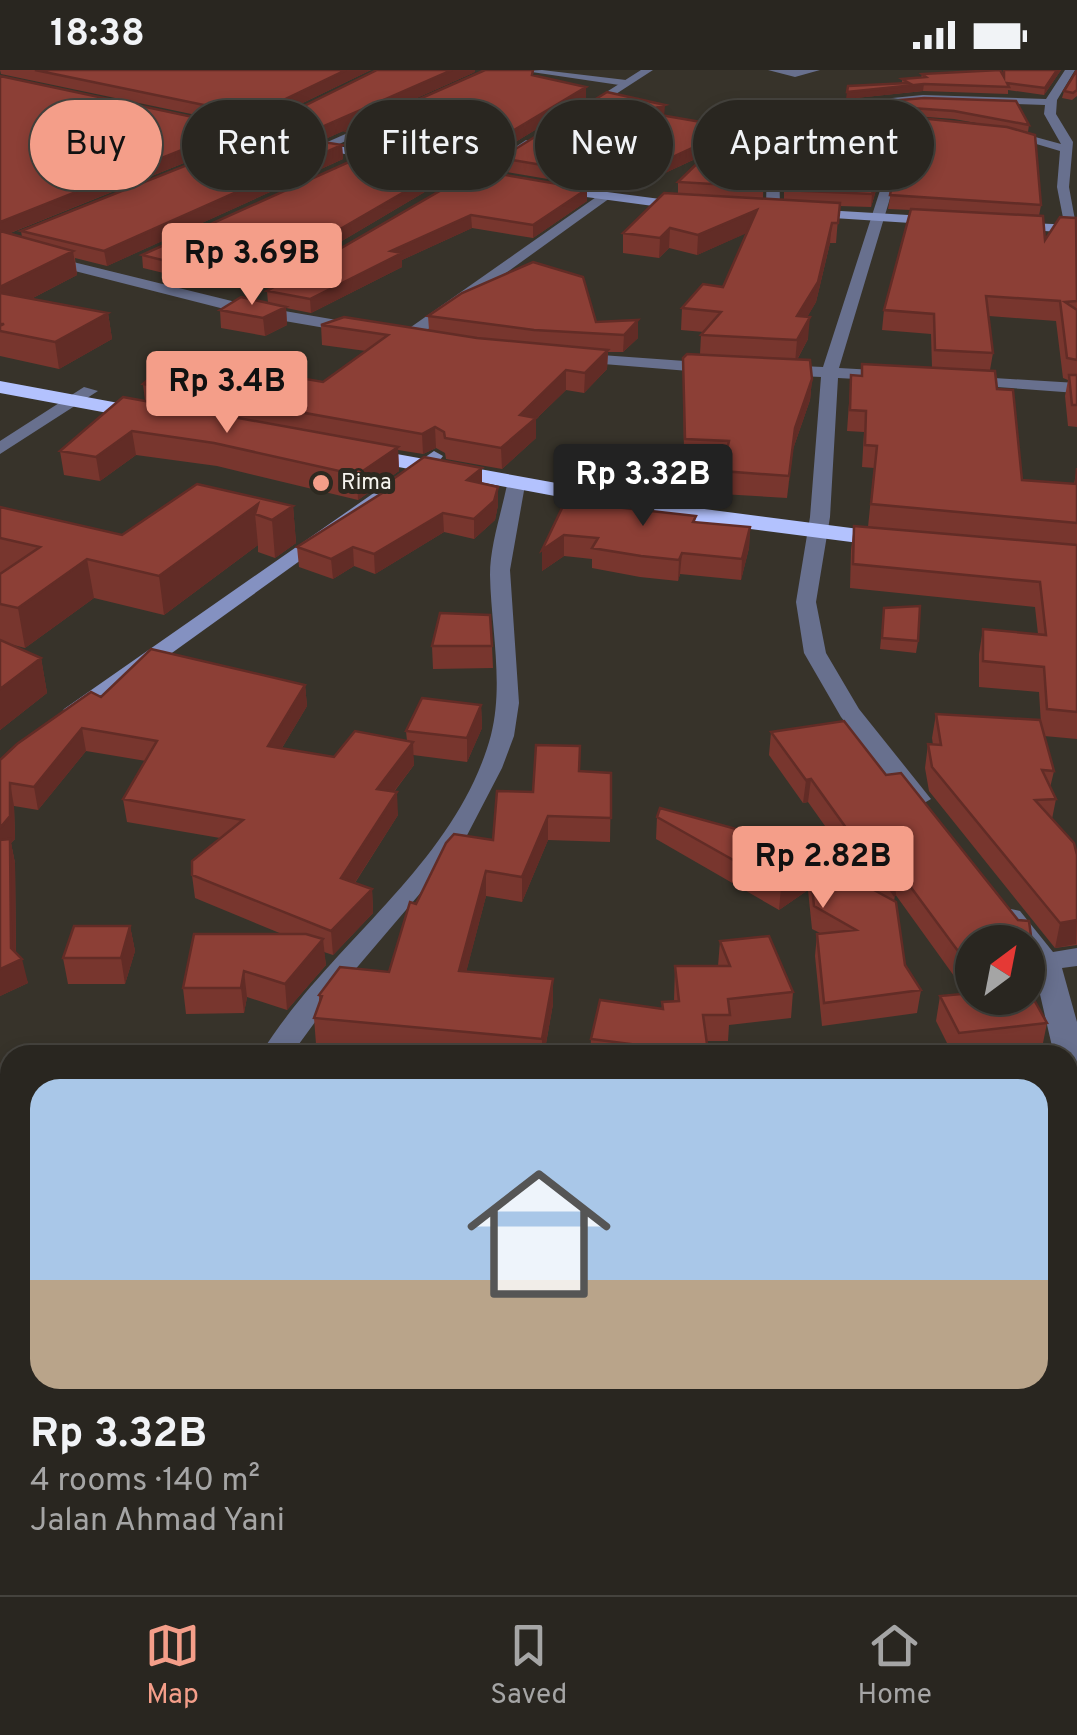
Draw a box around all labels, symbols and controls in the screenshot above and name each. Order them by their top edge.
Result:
text: 18:38 [50,11,145,60]
chip: Buy [30,100,162,190]
chip: Rent [182,100,326,190]
chip: Filters [346,100,515,190]
chip: New [535,100,673,190]
chip: Apartment [693,100,934,190]
pin: Rp 3.69B [149,223,355,308]
text: Rp 3.69B [184,235,320,275]
pin: Rp 3.4B [135,351,319,436]
text: Rp 3.4B [168,363,286,403]
pin: Rp 3.32B [540,444,746,529]
text: Rp 3.32B [576,456,710,496]
place label: Rima [341,470,392,497]
marker: Rima [310,472,332,494]
pin: Rp 2.82B [720,826,926,911]
text: Rp 2.82B [754,838,892,878]
north arrow [955,925,1045,1015]
map controls [955,925,1045,1015]
icon: home [449,1144,629,1324]
text: Rp 3.32B [30,1409,207,1462]
text: 4 rooms · 140 m² [30,1462,260,1502]
text: Jalan Ahmad Yani [30,1502,285,1542]
tab: Map [145,1618,200,1714]
tab: Saved [490,1618,567,1714]
tab: Home [858,1618,932,1714]

